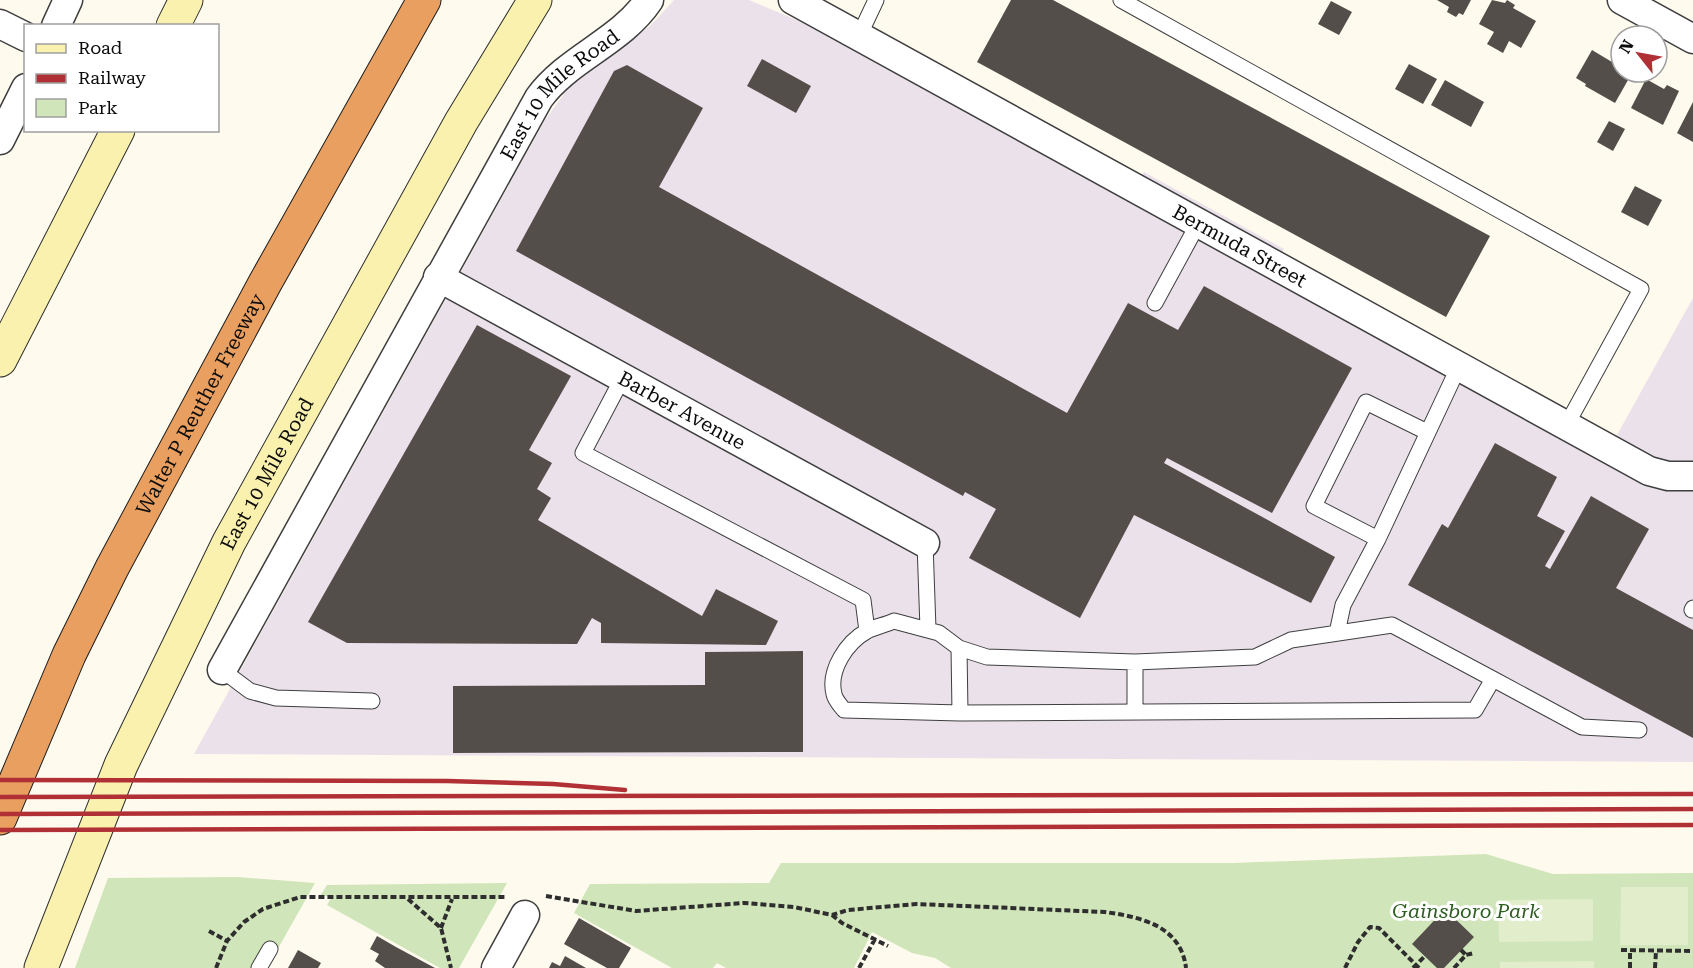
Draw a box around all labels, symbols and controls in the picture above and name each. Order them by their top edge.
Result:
legend [24,24,219,132]
street label: East 10 Mile Road [495,24,624,164]
north arrow [1609,24,1669,84]
text: N [1615,36,1638,57]
text: Road [78,37,123,58]
text: Railway [78,67,146,88]
text: Park [78,97,118,118]
street label: Bermuda Street [1169,199,1312,293]
street label: Walter P Reuther Freeway [131,289,269,519]
street label: Barber Avenue [614,366,750,455]
street label: East 10 Mile Road [215,393,318,554]
park label: Gainsboro Park [1392,899,1540,923]

